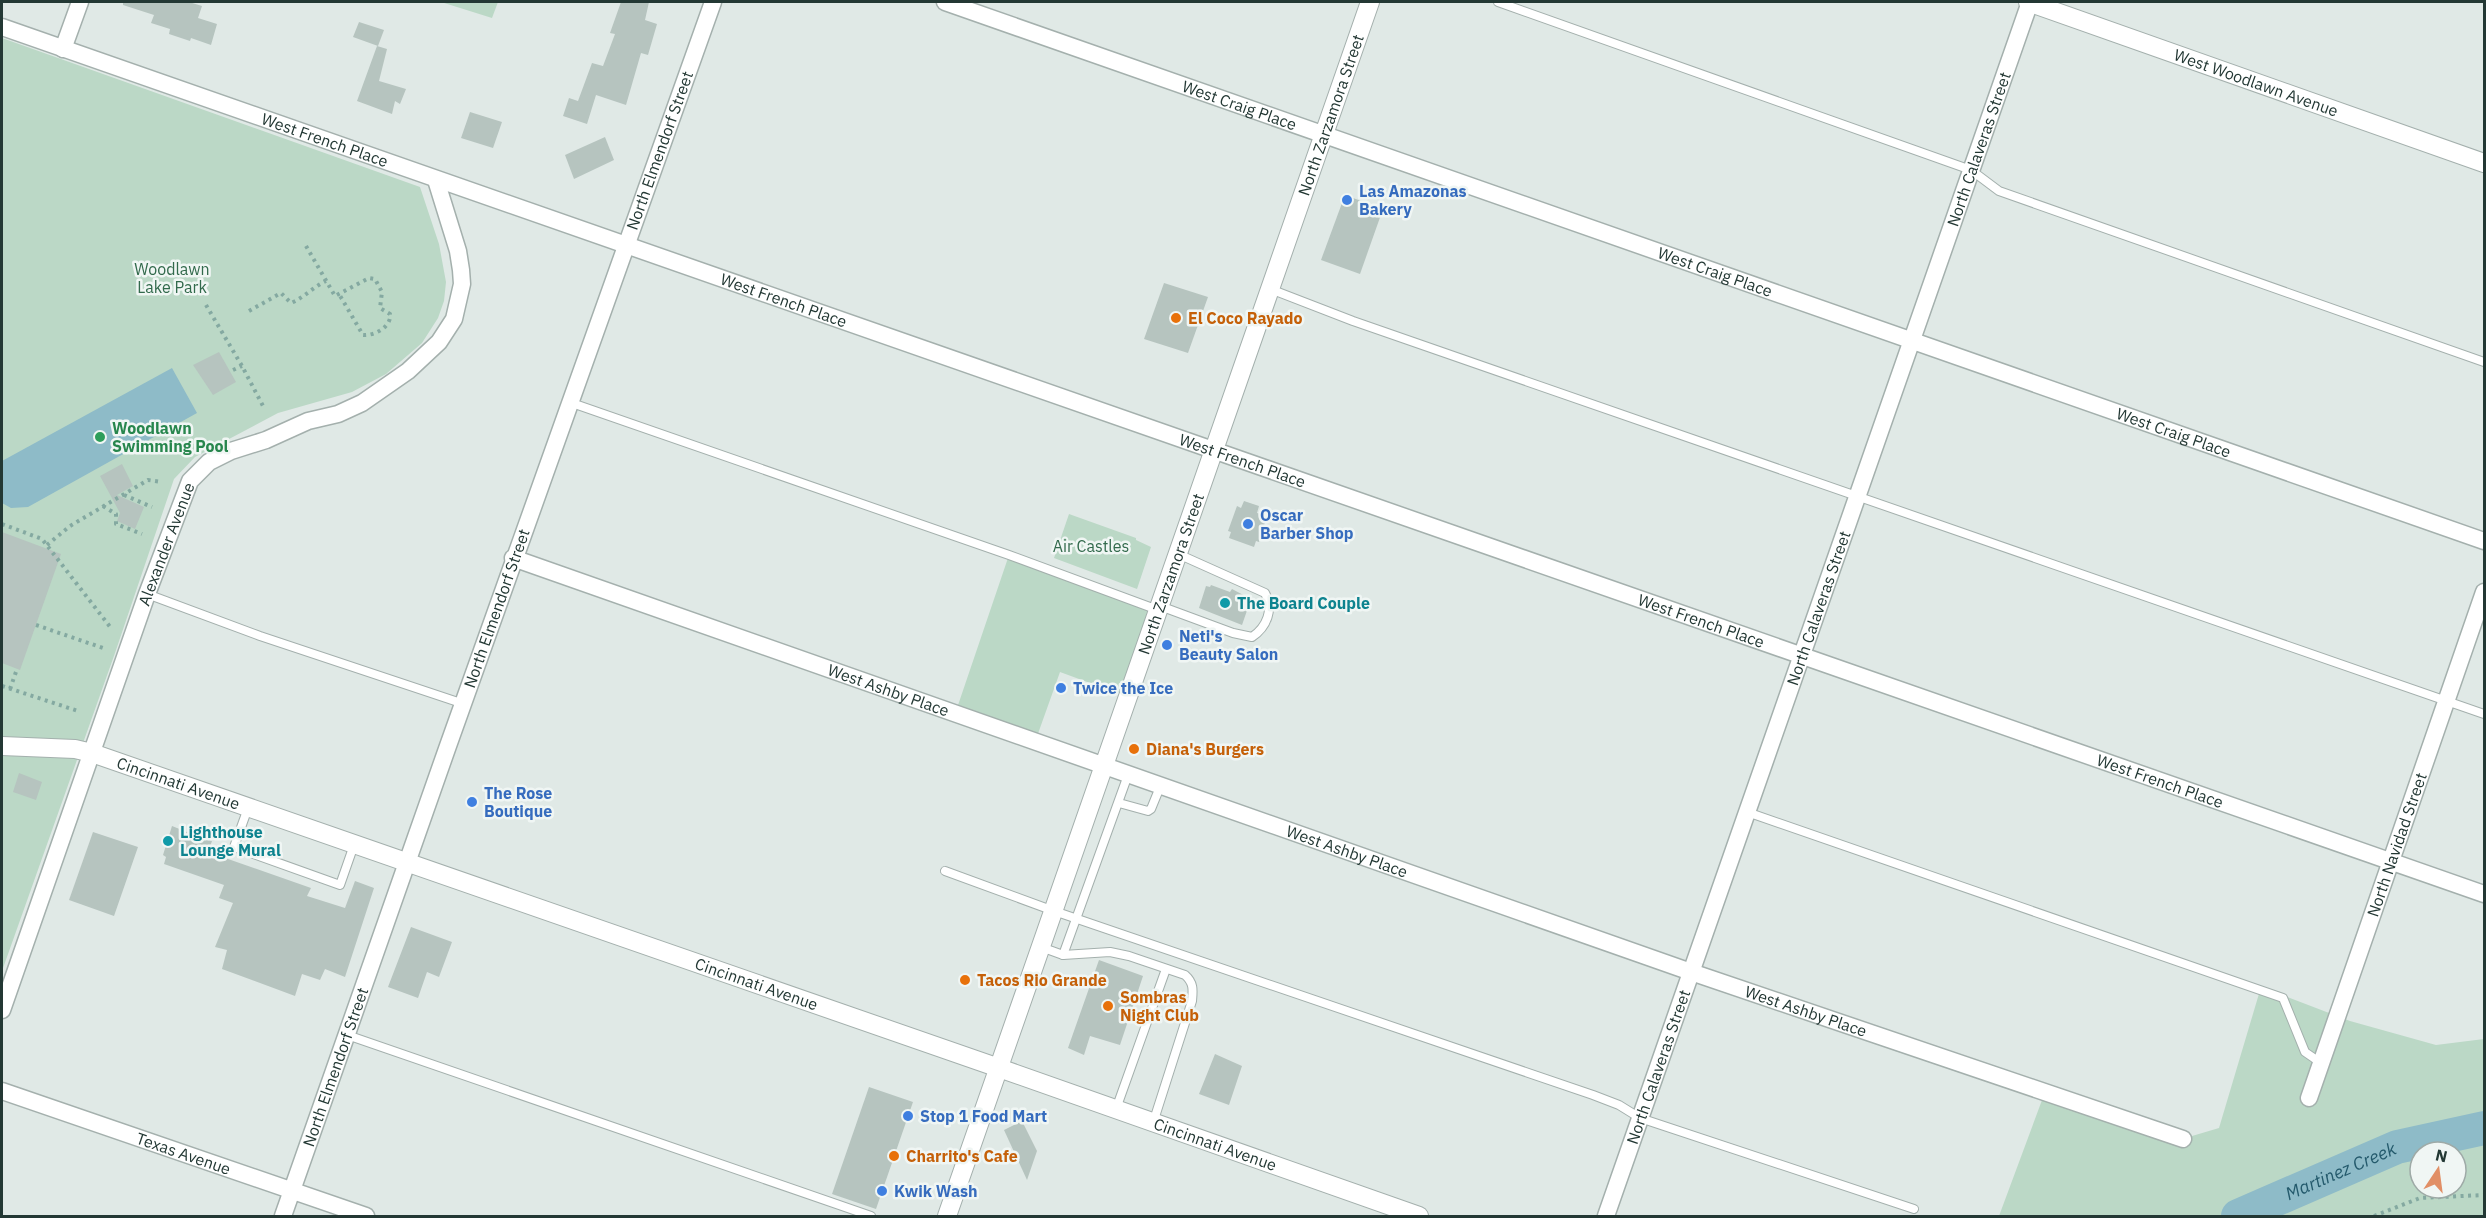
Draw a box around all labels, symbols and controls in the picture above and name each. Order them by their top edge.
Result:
street label: North Zarzamora Street [1293,32,1368,198]
street label: West Woodlawn Avenue [2171,44,2341,121]
street label: North Elmendorf Street [622,68,697,233]
street label: North Calaveras Street [1942,69,2015,229]
street label: West Craig Place [1180,76,1300,134]
street label: West French Place [259,108,391,171]
place label: Las Amazonas Bakery [1359,181,1467,219]
marker: Las Amazonas Bakery [1340,193,1354,207]
street label: West Craig Place [1655,242,1775,301]
park label: Woodlawn Lake Park [134,259,210,297]
street label: West French Place [718,269,850,331]
place label: El Coco Rayado [1188,308,1303,328]
marker: El Coco Rayado [1169,311,1183,325]
street label: West Craig Place [2114,403,2234,462]
place label: Woodlawn Swimming Pool [112,418,229,456]
street label: West French Place [1177,429,1309,492]
marker: Woodlawn Swimming Pool [93,430,107,444]
street label: Alexander Avenue [134,479,199,608]
street label: North Zarzamora Street [1133,491,1208,657]
place label: Oscar Barber Shop [1260,505,1354,543]
marker: Oscar Barber Shop [1241,517,1255,531]
street label: North Elmendorf Street [459,526,534,691]
street label: North Calaveras Street [1782,528,1855,688]
park label: Air Castles [1053,536,1129,556]
street label: West French Place [1635,589,1767,652]
place label: The Board Couple [1237,593,1370,613]
marker: The Board Couple [1218,596,1232,610]
place label: Neti's Beauty Salon [1179,626,1278,664]
marker: Neti's Beauty Salon [1160,638,1174,652]
street label: West Ashby Place [825,659,952,721]
place label: Twice the Ice [1073,678,1173,698]
marker: Twice the Ice [1054,681,1068,695]
place label: Diana's Burgers [1146,739,1264,759]
marker: Diana's Burgers [1127,742,1141,756]
street label: West French Place [2094,750,2226,812]
street label: Cincinnati Avenue [114,752,243,814]
street label: North Navidad Street [2362,770,2431,919]
place label: The Rose Boutique [484,783,552,821]
marker: The Rose Boutique [465,795,479,809]
street label: West Ashby Place [1284,821,1411,882]
place label: Lighthouse Lounge Mural [180,822,281,860]
marker: Lighthouse Lounge Mural [161,834,175,848]
street label: Cincinnati Avenue [692,953,821,1014]
place label: Tacos Rio Grande [977,970,1107,990]
marker: Tacos Rio Grande [958,973,972,987]
street label: West Ashby Place [1742,981,1870,1041]
street label: North Elmendorf Street [298,985,372,1149]
place label: Sombras Night Club [1120,987,1199,1025]
street label: North Calaveras Street [1622,987,1694,1147]
marker: Sombras Night Club [1101,999,1115,1013]
place label: Stop 1 Food Mart [920,1106,1047,1126]
marker: Stop 1 Food Mart [901,1109,915,1123]
street label: Cincinnati Avenue [1151,1113,1280,1175]
street label: Texas Avenue [134,1128,234,1179]
water label: Martinez Creek [2282,1137,2400,1205]
north arrow [2408,1140,2468,1200]
text: N [2433,1144,2449,1166]
place label: Charrito's Cafe [906,1146,1018,1166]
marker: Charrito's Cafe [887,1149,901,1163]
place label: Kwik Wash [894,1181,978,1201]
marker: Kwik Wash [875,1184,889,1198]

